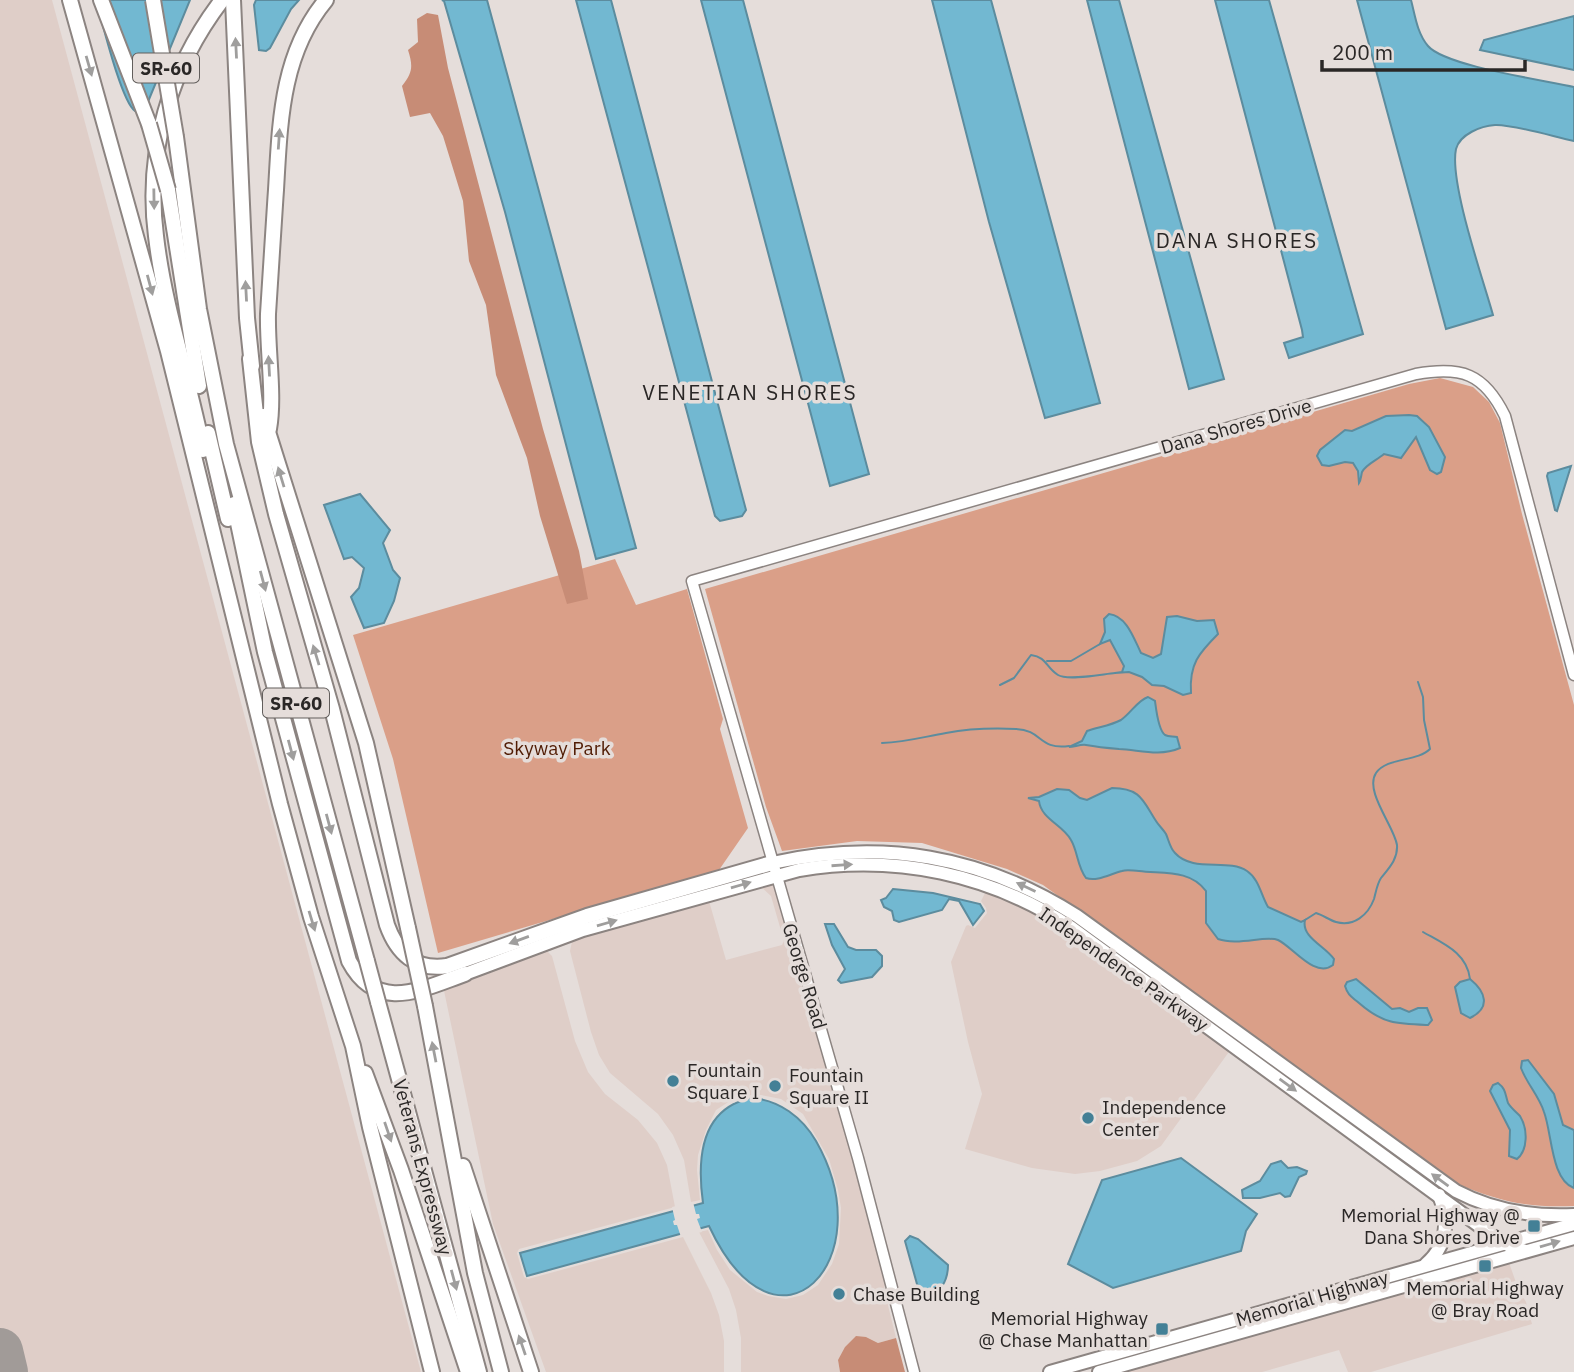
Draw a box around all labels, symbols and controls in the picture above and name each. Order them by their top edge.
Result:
scale bar [1322,28,1525,72]
one-way arrow [231,37,242,59]
text: 200 m [1332,38,1393,66]
road number: SR-60 [133,54,199,82]
one-way arrow [84,55,95,77]
one-way arrow [274,128,285,150]
one-way arrow [148,189,159,211]
district label: DANA SHORES [1156,226,1318,254]
one-way arrow [145,274,156,296]
one-way arrow [240,279,251,301]
one-way arrow [263,355,274,377]
district label: VENETIAN SHORES [642,378,858,406]
street label: Dana Shores Drive [1158,393,1314,459]
one-way arrow [275,466,285,487]
one-way arrow [258,570,268,591]
one-way arrow [310,644,321,666]
road number: SR-60 [263,688,329,718]
park label: Skyway Park [503,736,611,760]
one-way arrow [286,739,297,761]
one-way arrow [324,813,335,835]
one-way arrow [832,859,854,870]
one-way arrow [730,879,752,890]
one-way arrow [1016,881,1036,893]
street label: Independence Parkway [1035,901,1214,1037]
one-way arrow [308,910,318,931]
one-way arrow [597,917,618,927]
street label: George Road [778,920,832,1032]
one-way arrow [508,935,529,946]
one-way arrow [428,1041,439,1063]
place label: Fountain Square I [687,1058,762,1104]
place label: Fountain Square II [789,1063,869,1109]
marker: Fountain Square I [665,1073,681,1089]
street label: Veterans Expressway [388,1076,458,1258]
marker: Fountain Square II [767,1078,783,1094]
one-way arrow [1279,1078,1297,1092]
place label: Independence Center [1102,1095,1226,1141]
marker: Independence Center [1080,1110,1096,1126]
one-way arrow [383,1121,394,1142]
one-way arrow [1431,1173,1449,1187]
place label: Memorial Highway @ Dana Shores Drive [1341,1203,1520,1249]
marker: Memorial Highway @ Dana Shores Drive [1526,1218,1542,1234]
one-way arrow [1540,1239,1561,1249]
marker: Memorial Highway @ Bray Road [1477,1258,1493,1274]
street label: Memorial Highway [1233,1265,1391,1331]
one-way arrow [449,1270,460,1292]
place label: Memorial Highway @ Bray Road [1406,1276,1564,1322]
place label: Chase Building [853,1282,980,1306]
marker: Chase Building [831,1286,847,1302]
place label: Memorial Highway @ Chase Manhattan [978,1306,1149,1352]
marker: Memorial Highway @ Chase Manhattan [1154,1321,1170,1337]
one-way arrow [516,1334,526,1355]

